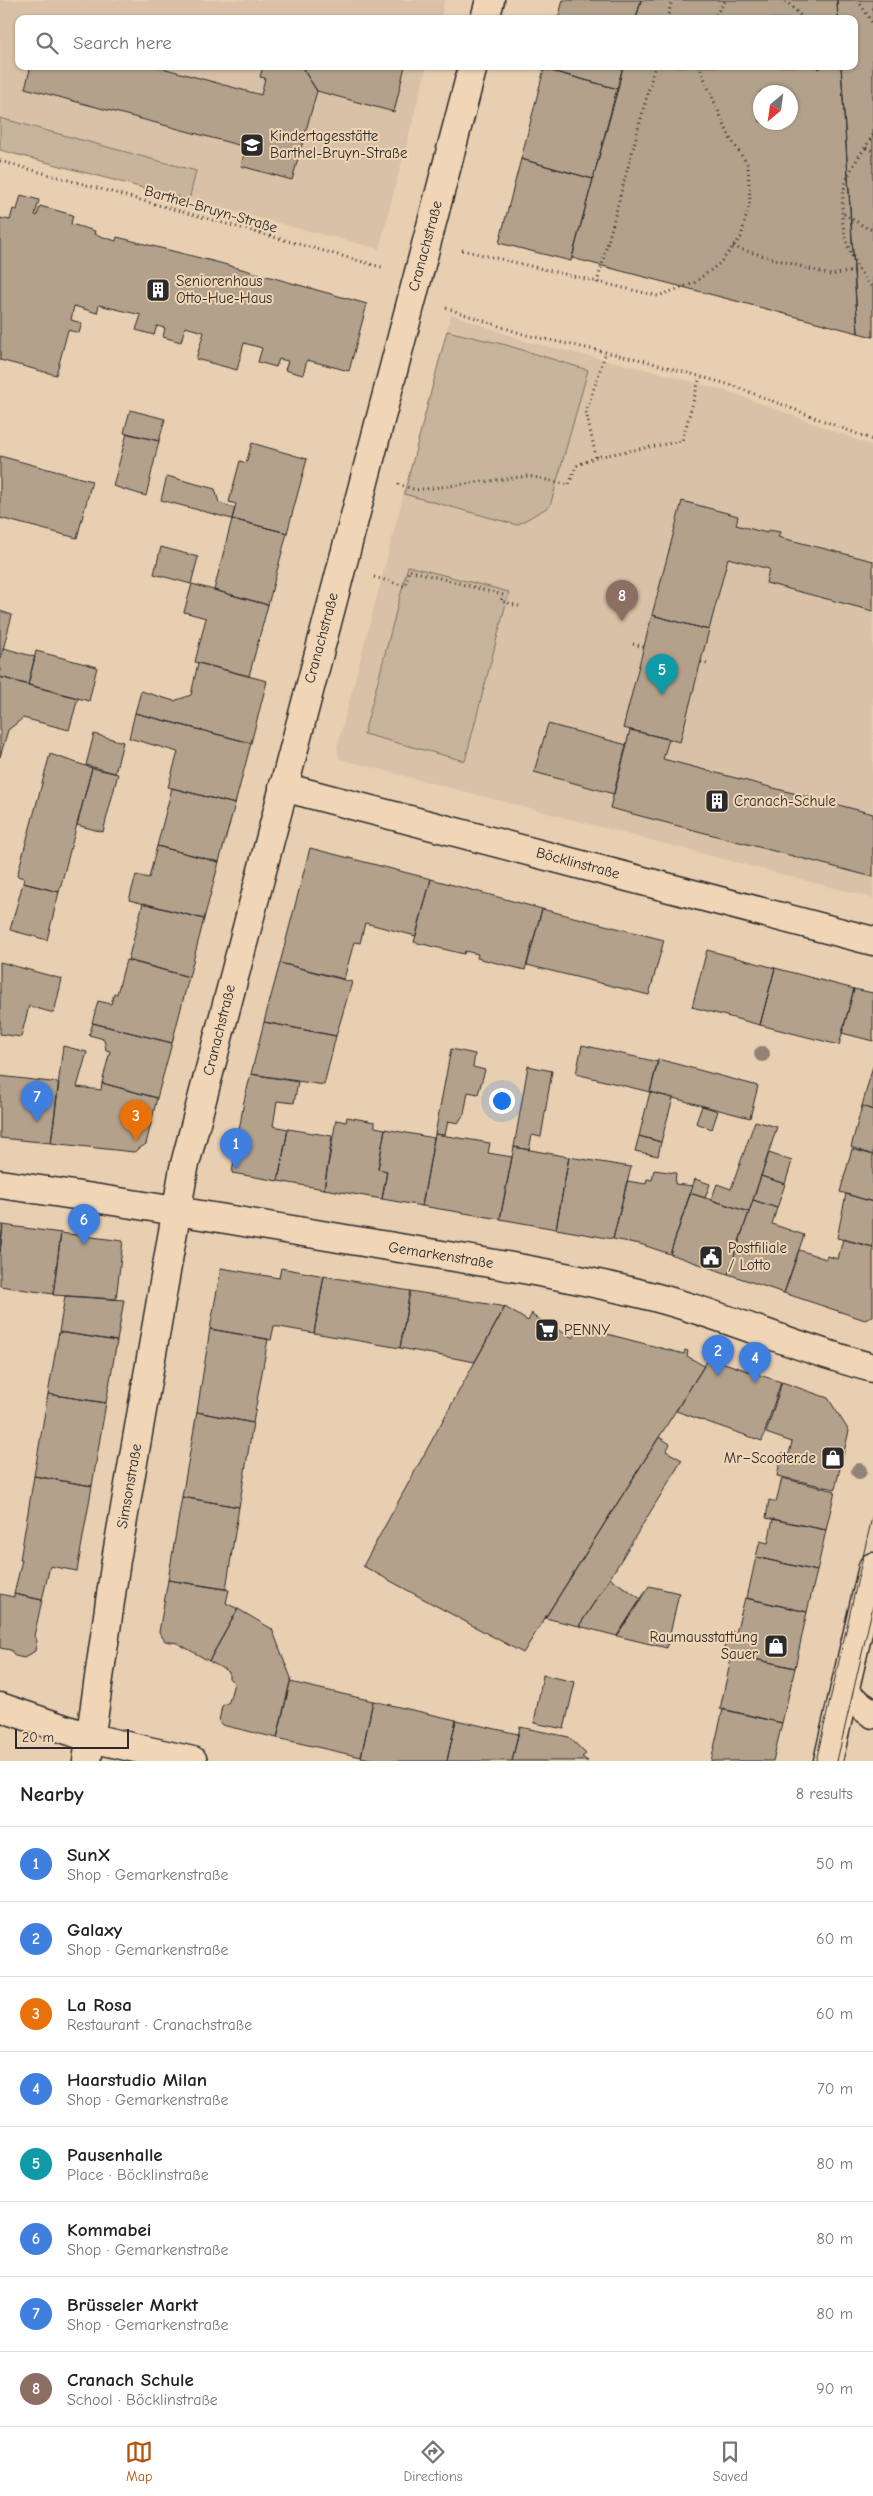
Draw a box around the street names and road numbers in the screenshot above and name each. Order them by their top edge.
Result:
street label: Barthel-Bruyn-Straße [142,181,280,237]
street label: Cranachstraße [404,198,446,293]
street label: Cranachstraße [300,590,342,685]
street label: Böcklinstraße [534,843,622,883]
street label: Cranachstraße [199,982,239,1077]
street label: Gemarkenstraße [387,1238,495,1272]
street label: Simsonstraße [113,1442,145,1530]

